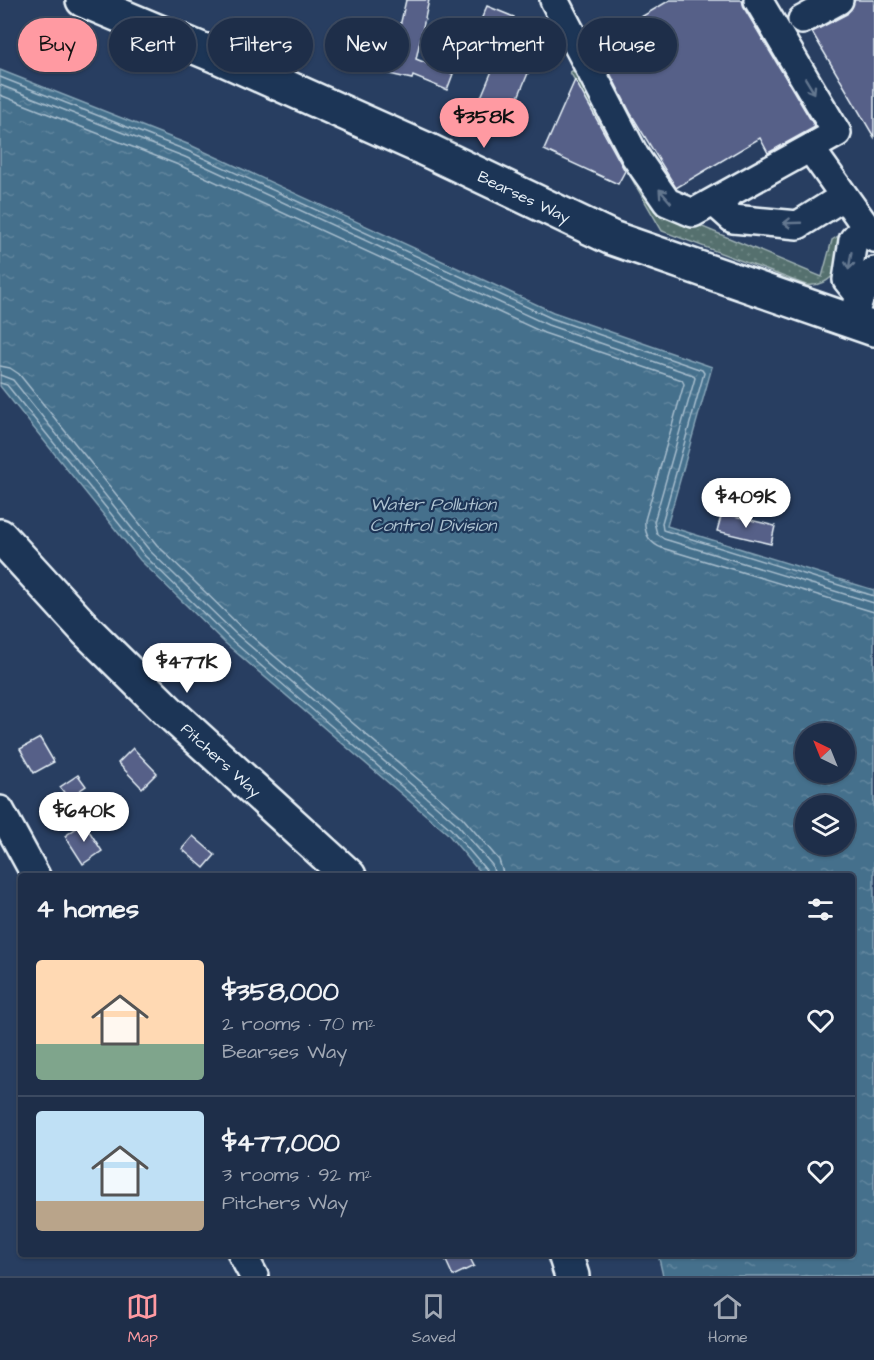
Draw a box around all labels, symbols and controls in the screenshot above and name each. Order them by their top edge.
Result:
chip: Buy [18,18,97,72]
chip: Rent [109,18,196,72]
chip: Filters [208,18,313,72]
chip: New [325,18,409,72]
chip: Apartment [421,18,566,72]
chip: House [578,18,677,72]
one-way arrow [804,77,816,94]
pin: $358K [442,98,526,149]
text: $358K [454,103,514,131]
street label: Bearses Way [474,166,574,230]
one-way arrow [658,189,672,205]
one-way arrow [783,217,802,229]
one-way arrow [844,251,855,271]
pin: $409K [704,478,788,529]
text: $409K [716,483,776,511]
water label: Water Pollution Control Division [370,492,498,538]
pin: $477K [145,643,229,694]
text: $477K [156,648,218,676]
street label: Pitchers Way [176,718,266,804]
north arrow [795,723,855,783]
map controls [795,723,855,855]
pin: $640K [42,792,126,843]
button: layers [795,795,855,855]
text: $640K [53,797,115,825]
text: 4 homes [36,891,139,927]
icon: filters [804,893,837,926]
text: $358,000 [222,974,339,1010]
icon: home [84,984,156,1056]
icon: heart [804,1004,837,1037]
text: 2 rooms · 70 m² [222,1010,375,1038]
text: Bearses Way [222,1038,347,1066]
text: $477,000 [222,1125,340,1161]
icon: home [84,1135,156,1207]
icon: heart [804,1155,837,1188]
text: 3 rooms · 92 m² [222,1161,372,1189]
text: Pitchers Way [222,1189,348,1217]
tab: Map [126,1290,159,1348]
tab: Saved [412,1290,455,1348]
tab: Home [708,1290,748,1348]

